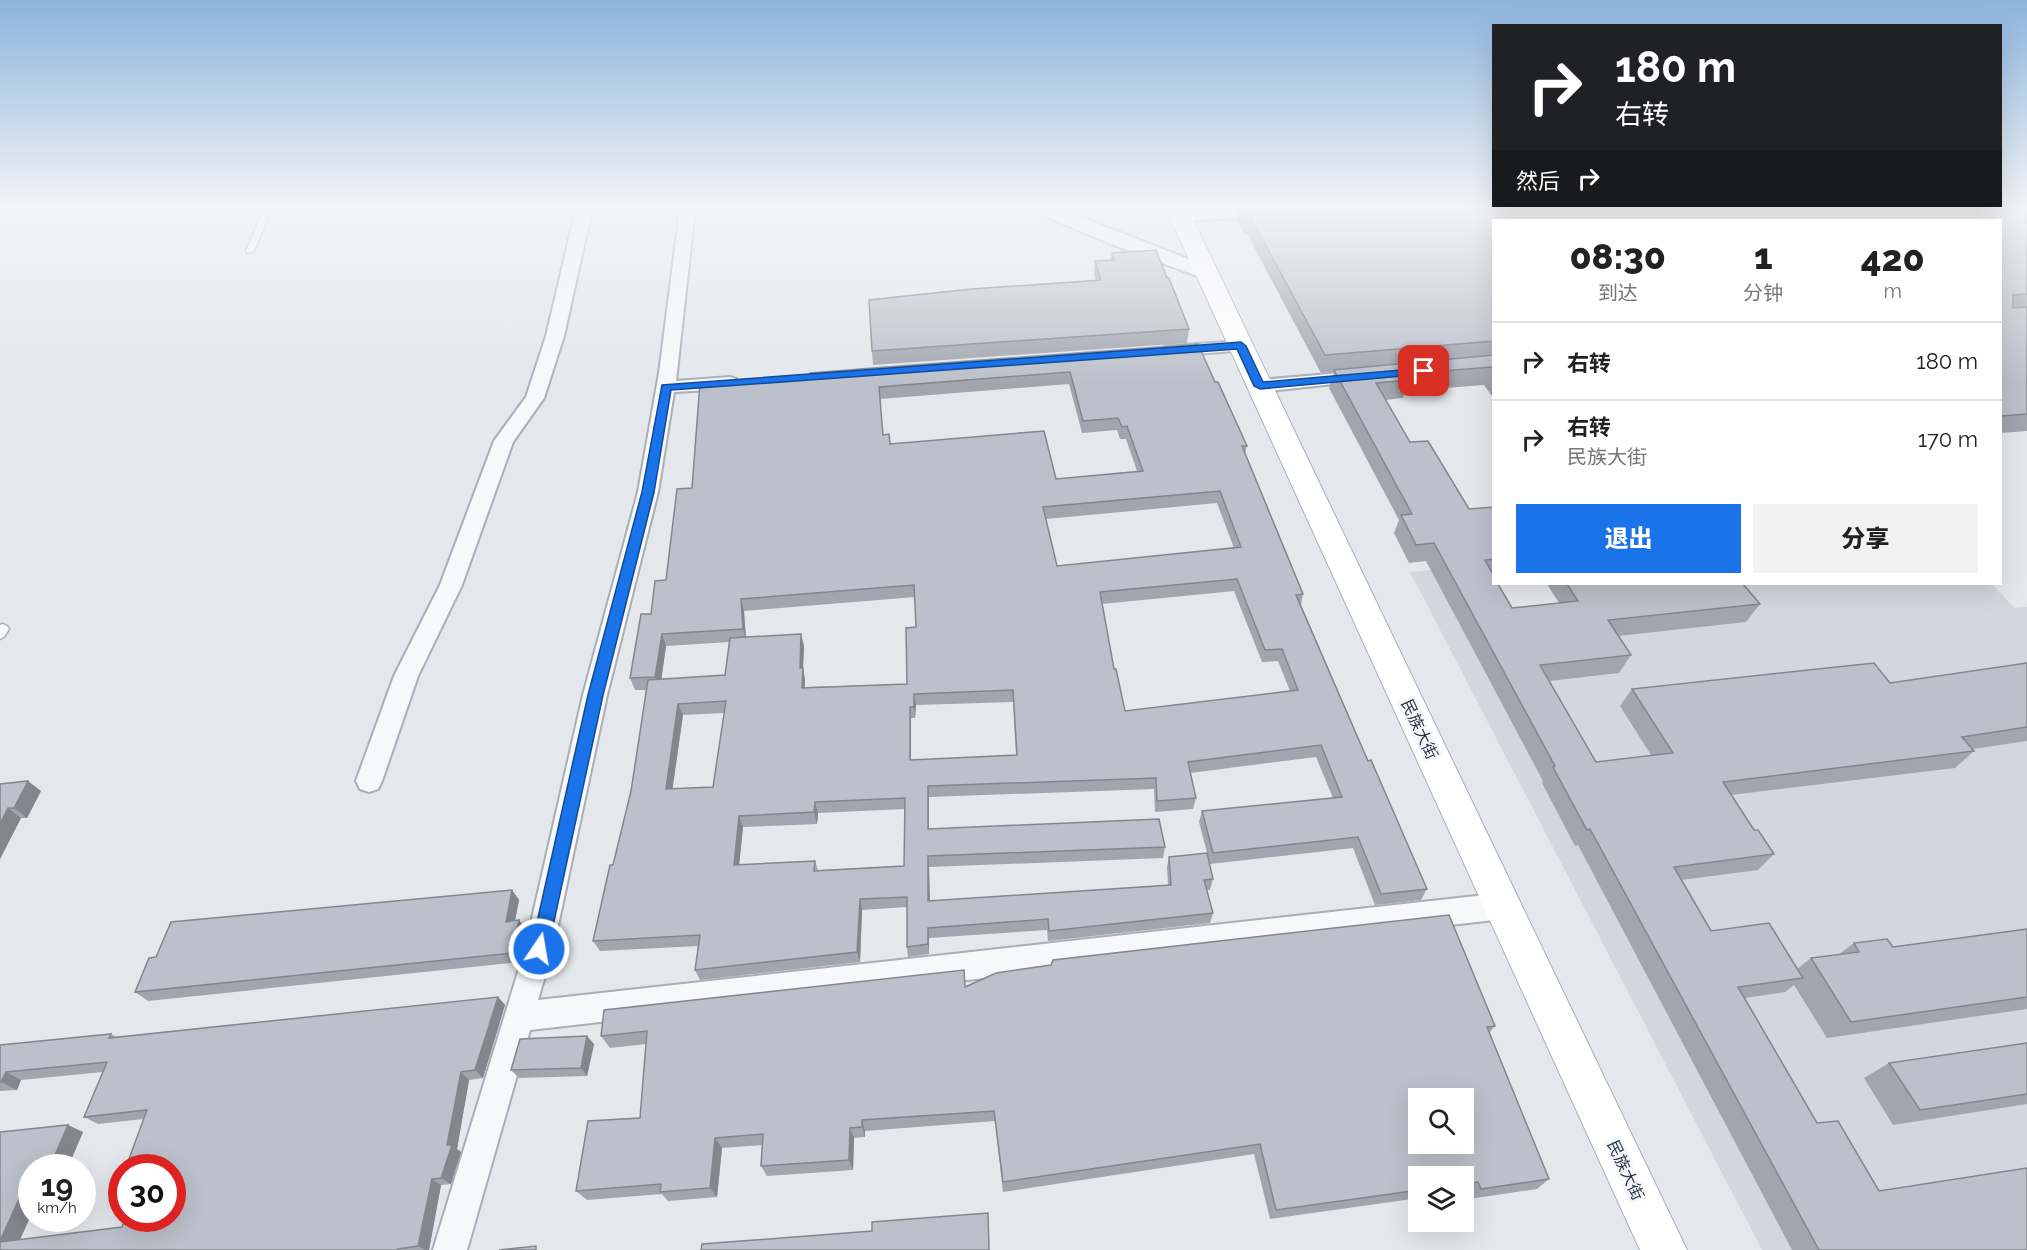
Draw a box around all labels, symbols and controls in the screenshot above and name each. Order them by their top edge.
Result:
text: 180 m [1615,43,1736,92]
icon: right [1516,48,1594,126]
text: 右转 [1615,99,1669,130]
icon: right [1572,162,1605,195]
text: 然后 [1516,168,1560,194]
text: 08:30 [1569,235,1666,277]
text: 1 [1754,235,1773,277]
text: 420 [1861,237,1925,279]
text: m [1883,279,1902,303]
text: 到达 [1598,281,1638,305]
text: 分钟 [1743,281,1783,305]
pin [1398,345,1449,396]
icon: right [1516,345,1549,378]
text: 180 m [1916,348,1978,374]
text: 右转 [1567,350,1611,376]
icon: arrive [1407,354,1440,387]
text: 右转 [1567,414,1611,440]
icon: right [1516,423,1549,456]
text: 170 m [1918,426,1978,452]
text: 民族大街 [1567,445,1647,469]
button: 退出 [1516,504,1741,573]
button: 分享 [1753,504,1978,573]
street label: 民族大街 [1397,696,1442,762]
position arrow [507,917,571,981]
map controls [1408,1088,1474,1232]
button: search [1408,1088,1474,1154]
street label: 民族大街 [1603,1137,1648,1203]
speed limit sign: 30 [108,1154,186,1232]
button: layers [1408,1166,1474,1232]
text: 19 [41,1168,73,1203]
text: km/h [37,1199,77,1217]

